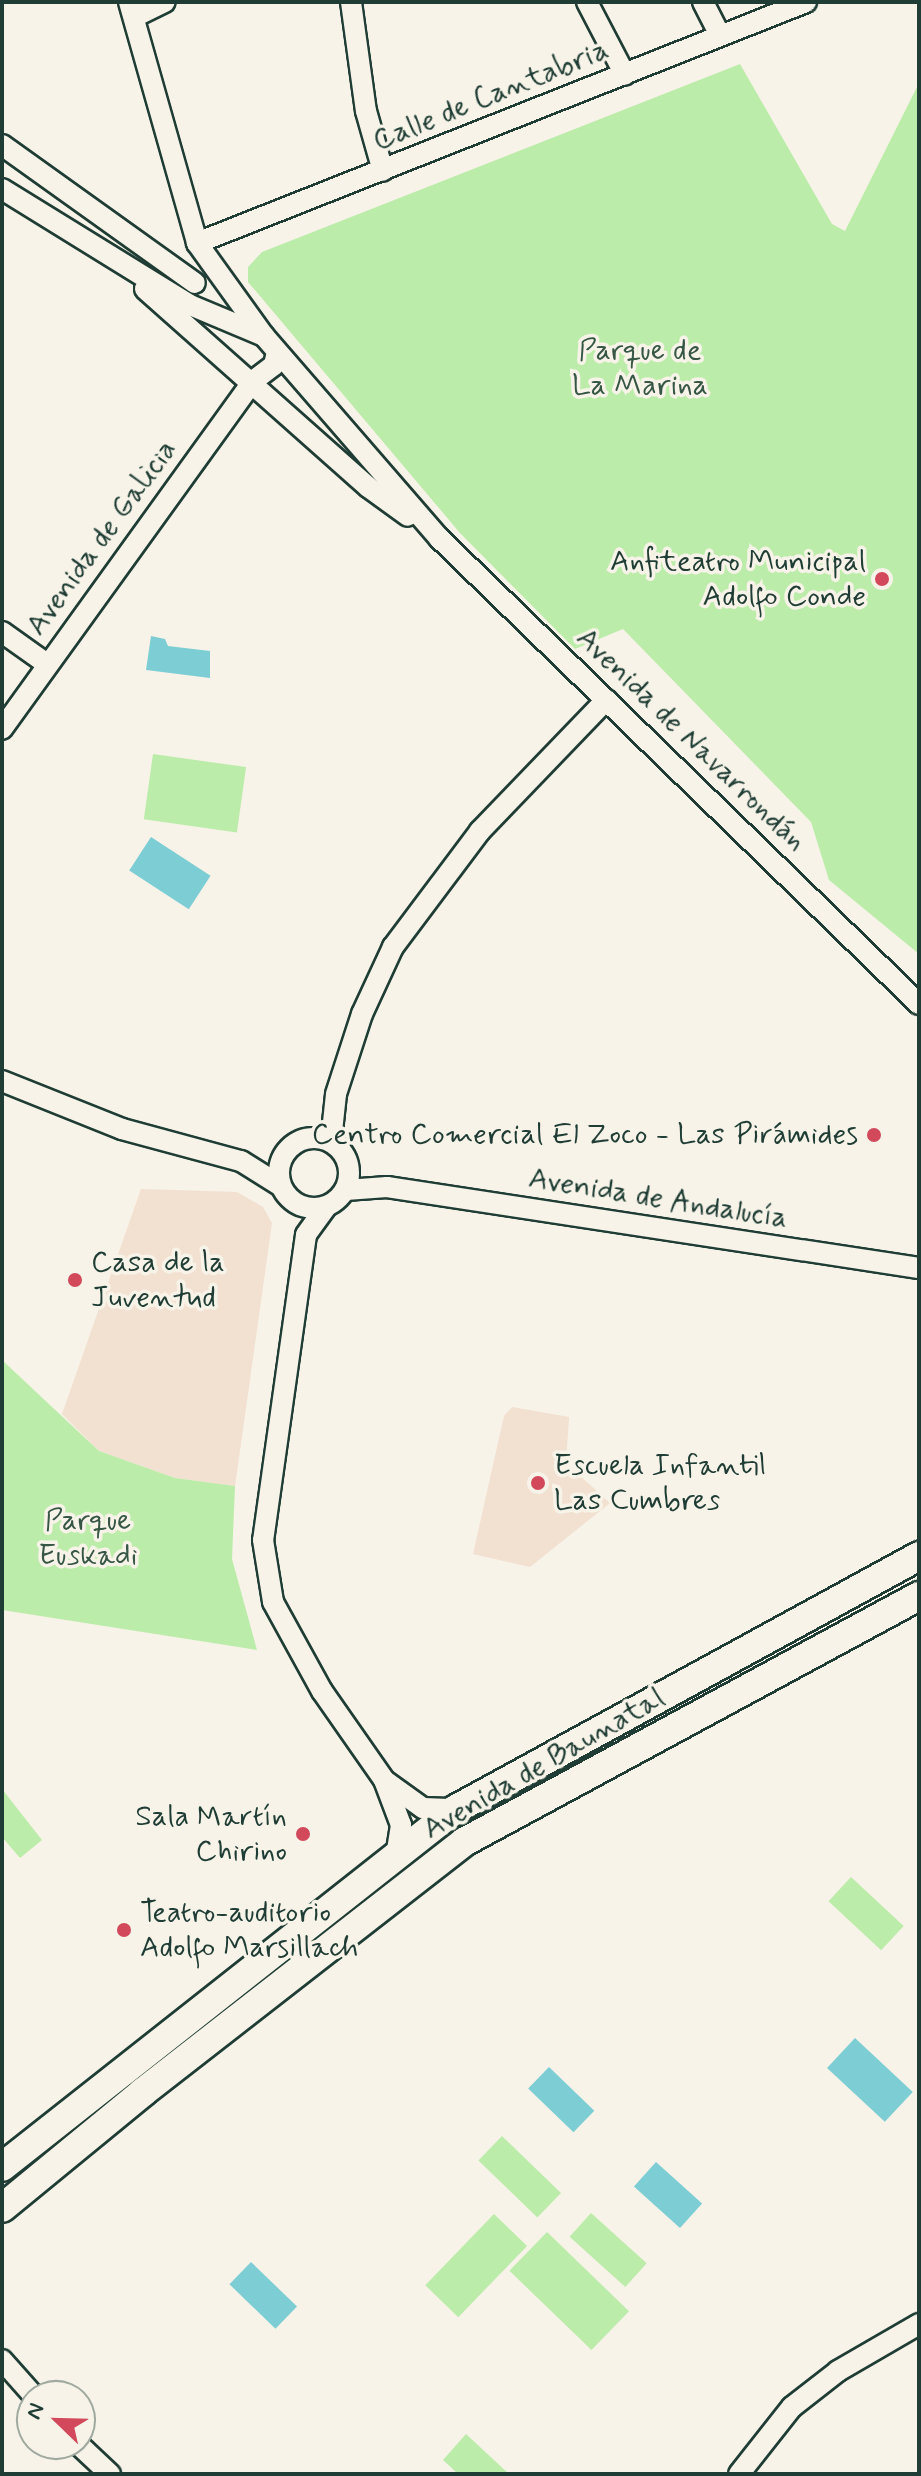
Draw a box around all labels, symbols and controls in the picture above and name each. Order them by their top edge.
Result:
street label: Calle de Cantabria [372,34,610,158]
park label: Parque de La Marina [568,333,712,404]
street label: Avenida de Galicia [20,434,184,642]
place label: Anfiteatro Municipal Adolfo Conde [610,544,866,614]
marker: Anfiteatro Municipal Adolfo Conde [873,570,891,588]
street label: Avenida de Navarrondán [568,620,814,860]
place label: Centro Comercial El Zoco - Las Pirámides [317,1117,858,1153]
marker: Centro Comercial El Zoco - Las Pirámides [865,1126,883,1144]
street label: Avenida de Andalucía [523,1160,793,1238]
place label: Casa de la Juventud [91,1245,223,1316]
marker: Casa de la Juventud [66,1271,84,1289]
place label: Escuela Infantil Las Cumbres [554,1448,761,1518]
marker: Escuela Infantil Las Cumbres [529,1474,547,1492]
park label: Parque Euskadi [38,1503,138,1574]
street label: Avenida de Baunatal [422,1683,666,1845]
place label: Sala Martín Chirino [133,1799,287,1870]
marker: Sala Martín Chirino [294,1825,312,1843]
place label: Teatro-auditorio Adolfo Marsillach [140,1895,358,1966]
marker: Teatro-auditorio Adolfo Marsillach [115,1921,133,1939]
north arrow [16,2380,96,2460]
text: N [20,2399,51,2424]

